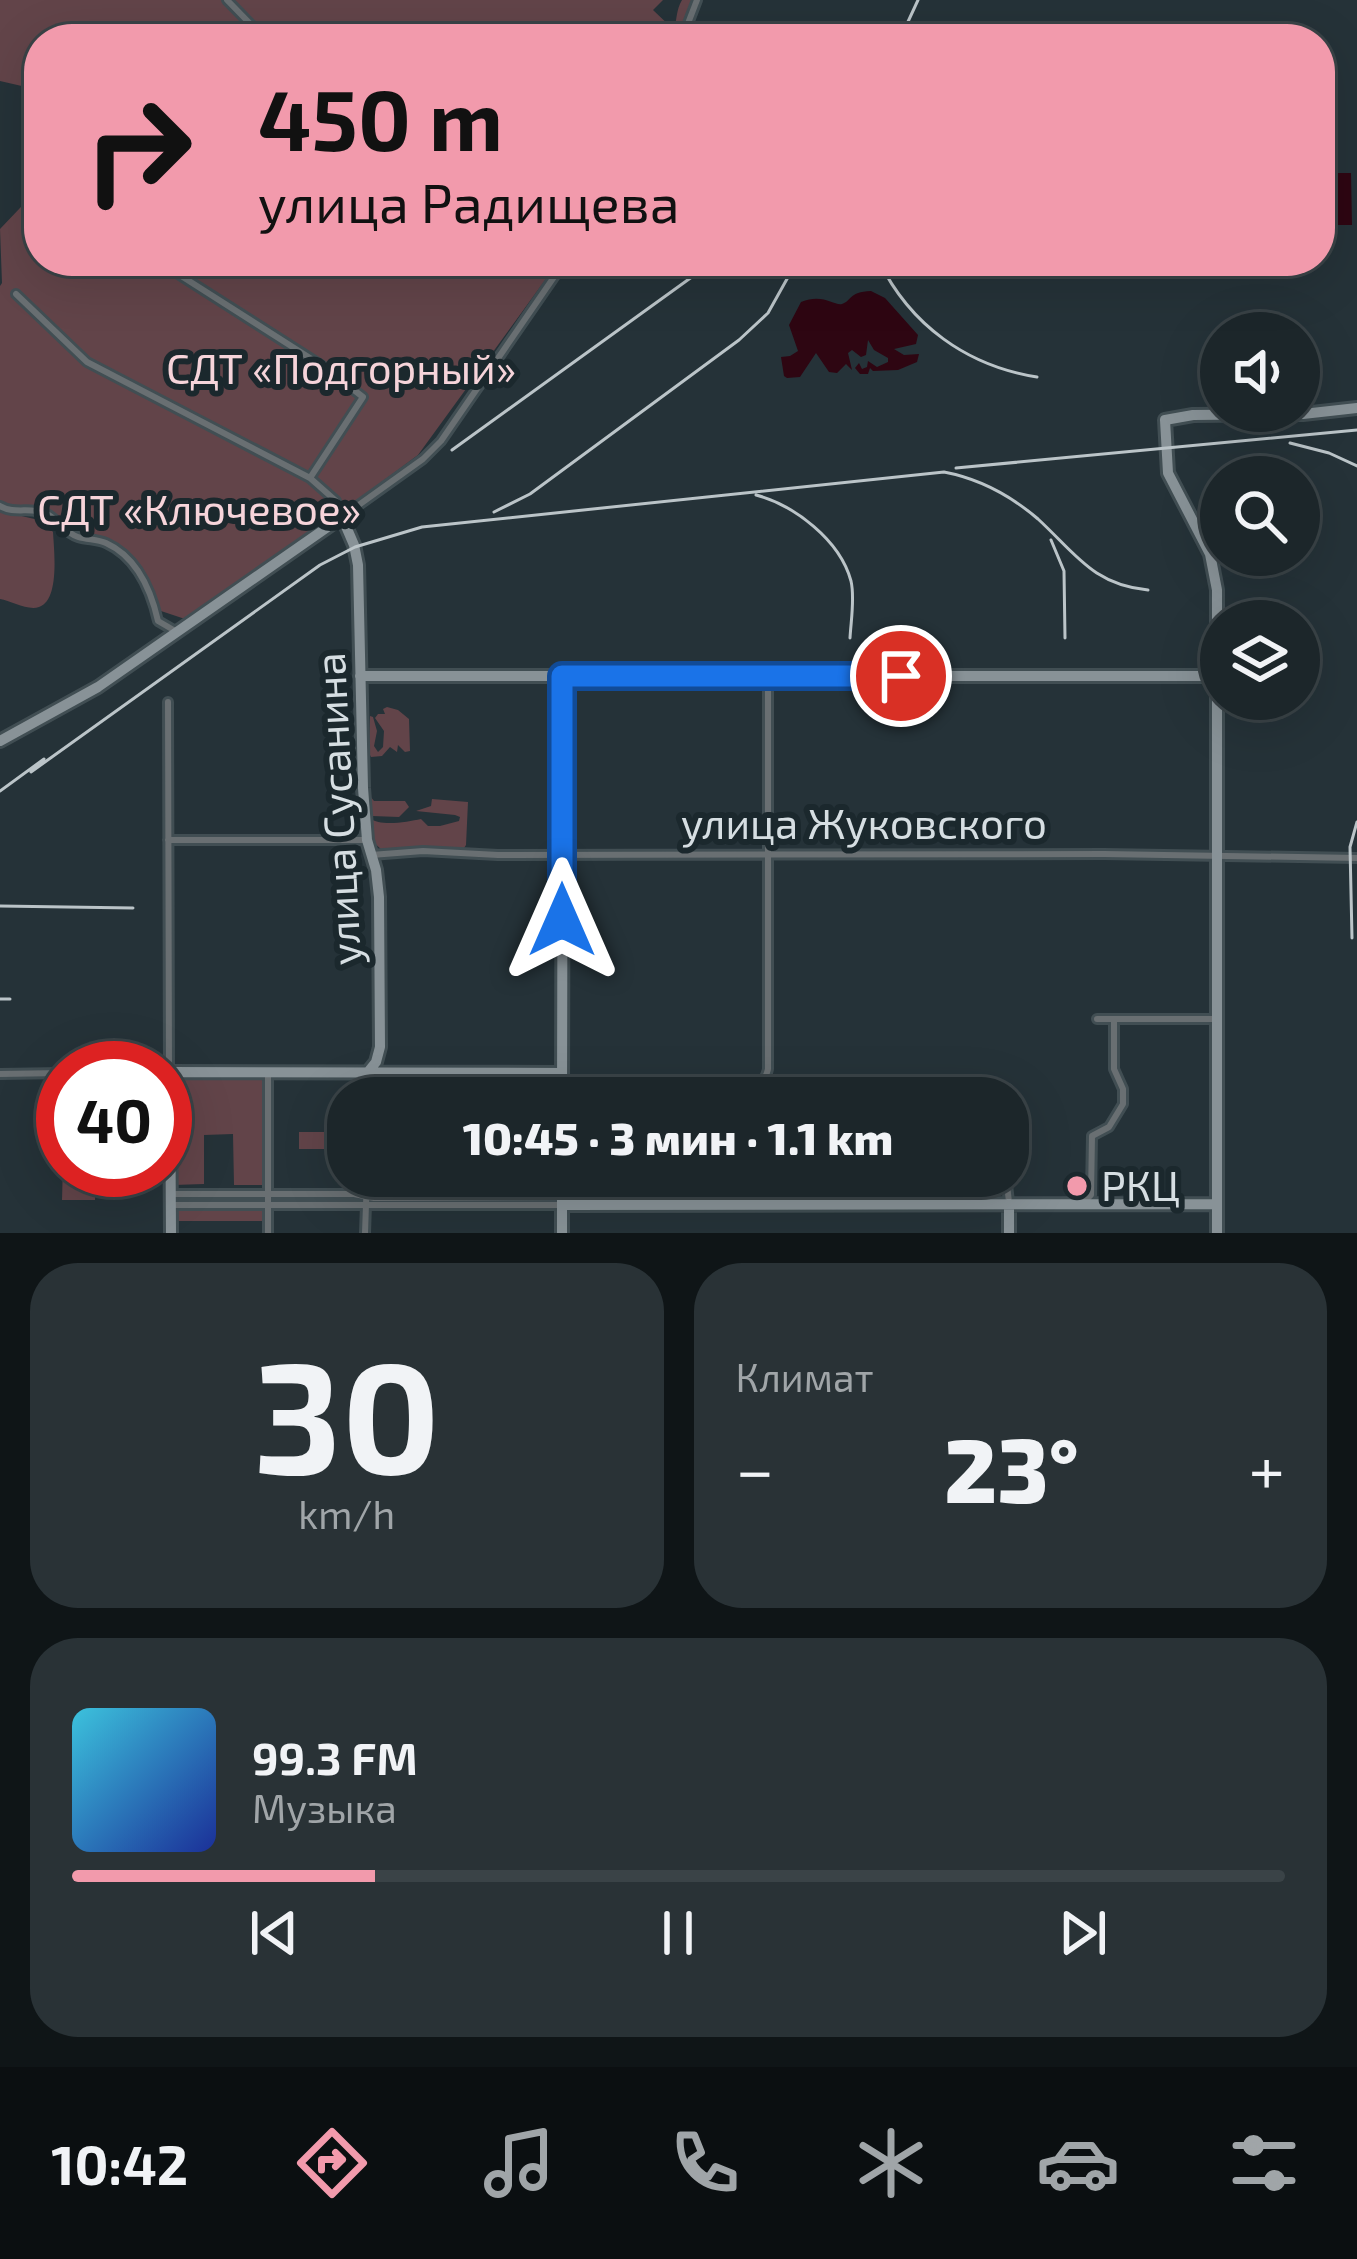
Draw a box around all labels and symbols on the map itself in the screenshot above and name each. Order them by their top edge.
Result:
park label: СДТ «Подгорный» [166,342,516,392]
park label: СДТ «Ключевое» [37,483,361,533]
pin [850,625,952,727]
street label: улица Сусанина [303,651,370,967]
street label: улица Жуковского [681,797,1047,848]
position arrow [499,857,625,983]
speed limit sign: 40 [36,1041,192,1197]
place label: РКЦ [1101,1159,1180,1209]
marker: РКЦ [1064,1173,1090,1199]

